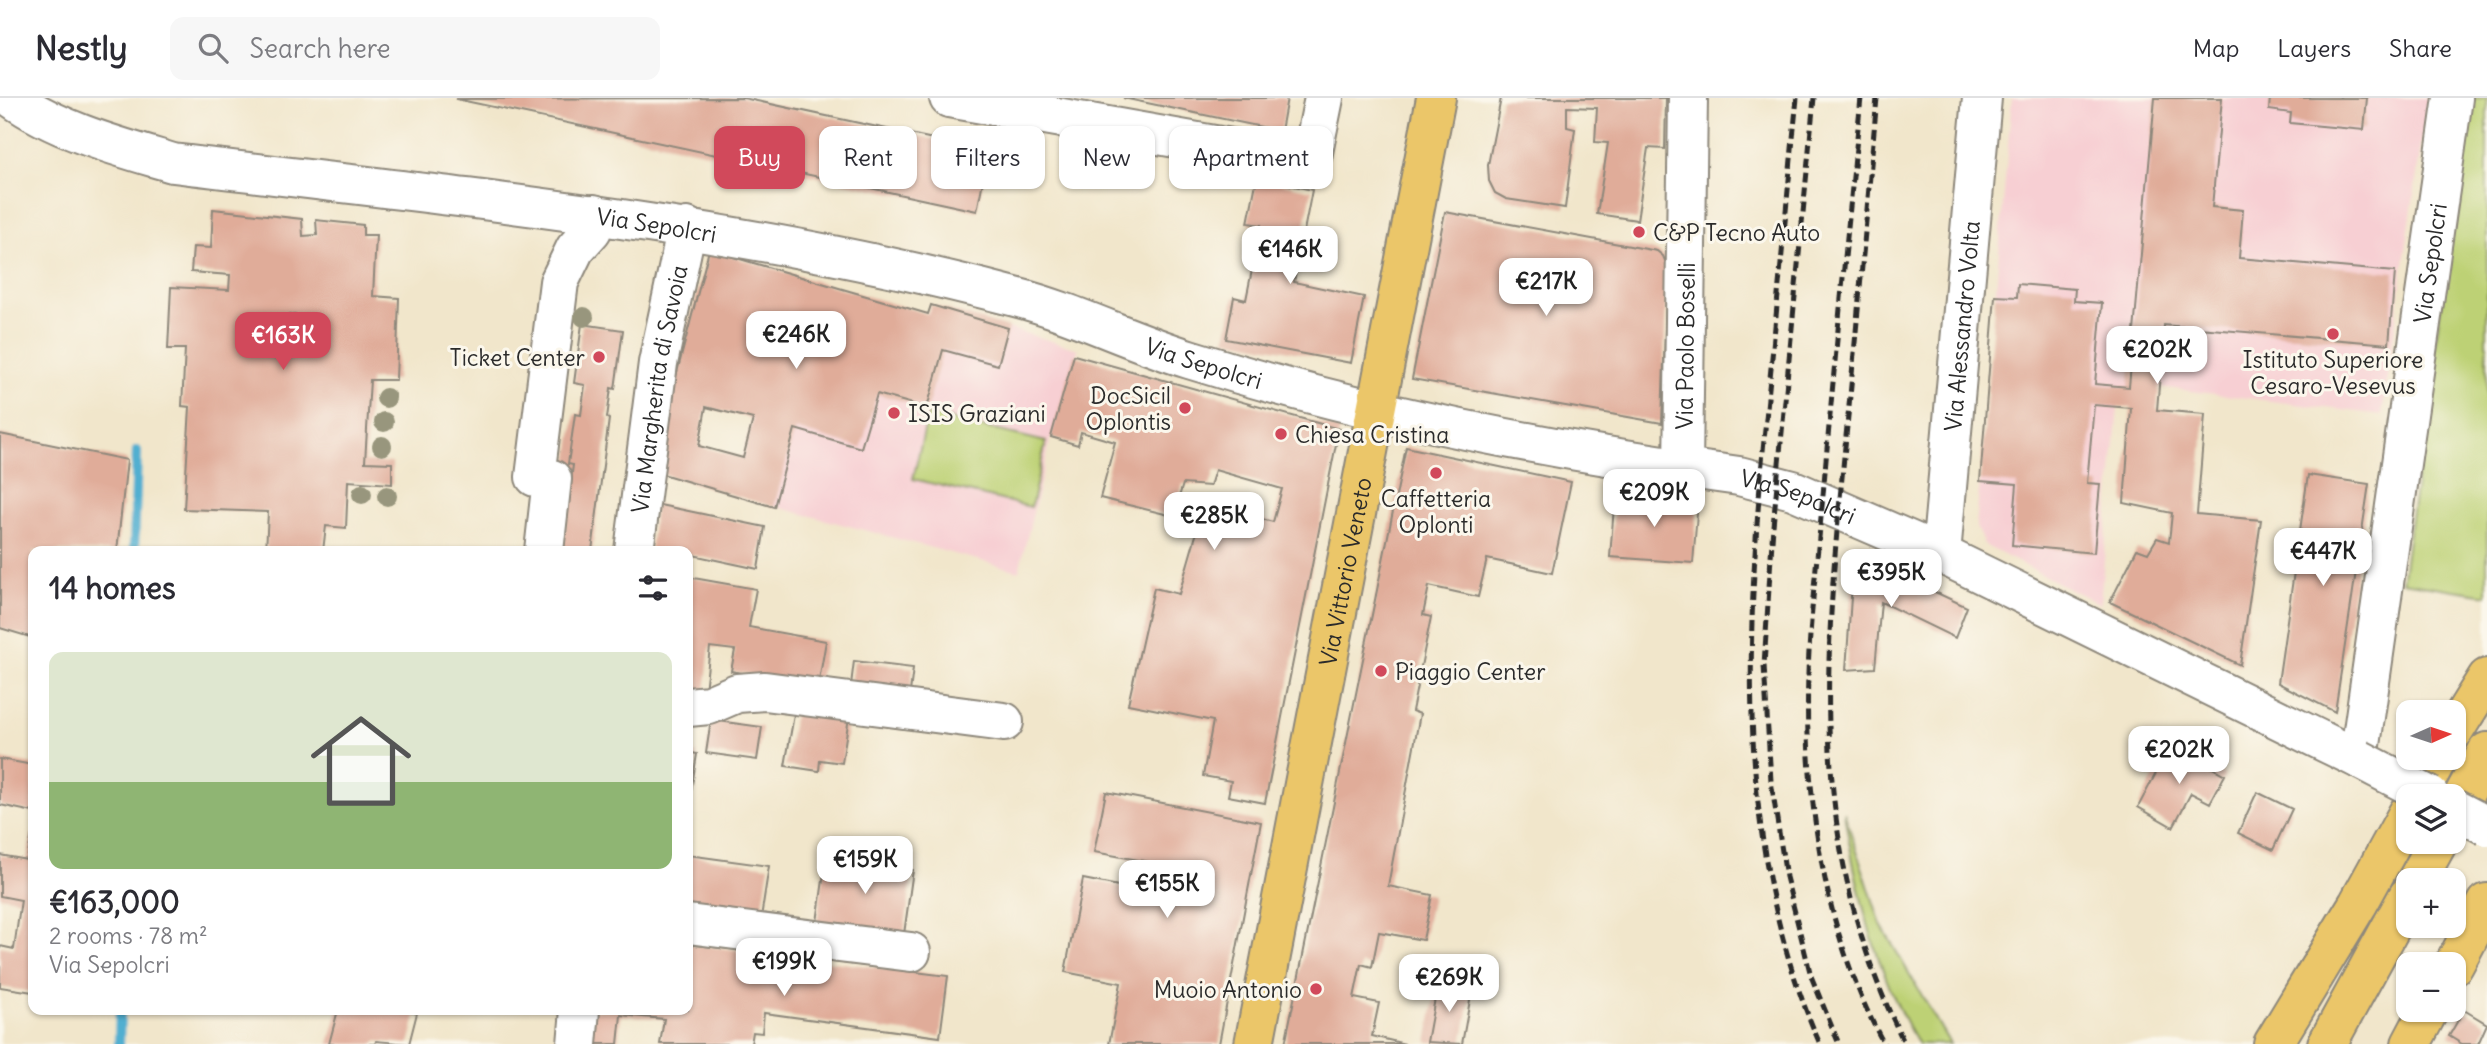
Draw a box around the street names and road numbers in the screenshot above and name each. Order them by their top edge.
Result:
street label: Via Sepolcri [595,201,719,248]
street label: Via Sepolcri [2407,201,2452,325]
street label: Via Alessandro Volta [1938,219,1985,433]
street label: Via Margherita di Savoia [624,262,693,515]
street label: Via Paolo Boselli [1669,262,1700,430]
street label: Via Sepolcri [1141,331,1266,395]
street label: Via Sepolcri [1737,462,1860,530]
street label: Via Vittorio Veneto [1313,475,1377,668]

